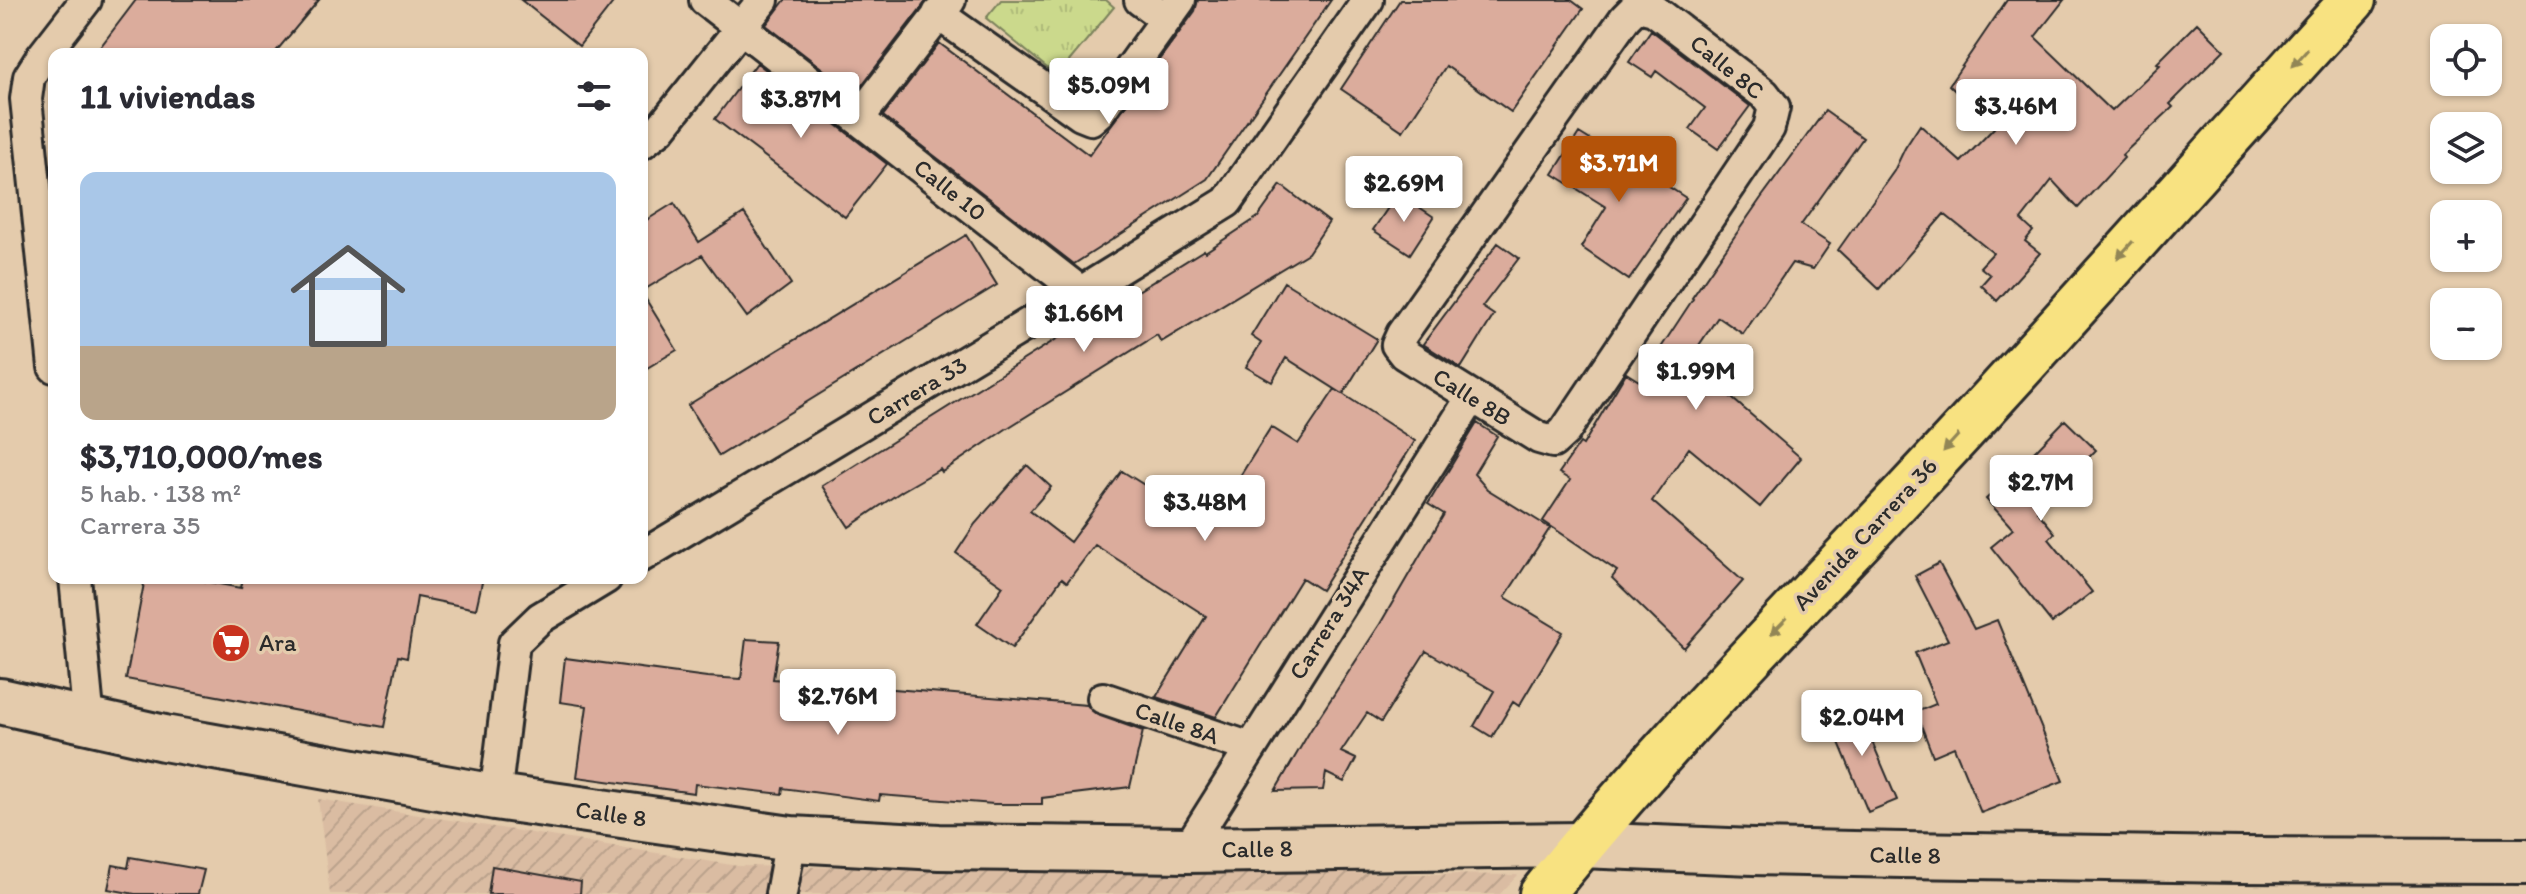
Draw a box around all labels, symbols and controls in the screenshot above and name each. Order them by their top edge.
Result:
map controls [2430,24,2502,360]
button: locate [2430,24,2502,96]
street label: Calle 8C [1684,28,1770,105]
one-way arrow [2292,48,2310,67]
pin: $5.09M [1044,58,1174,126]
text: $5.09M [1067,68,1151,100]
pin: $3.87M [736,72,866,140]
icon: filters [572,74,616,118]
text: 11 viviendas [80,76,255,117]
pin: $3.46M [1951,79,2081,147]
text: $3.87M [760,82,842,114]
text: $3.46M [1974,89,2058,121]
button: layers [2430,112,2502,184]
pin: $3.71M [1554,136,1684,204]
text: $3.71M [1579,146,1659,178]
street label: Calle 10 [908,152,992,227]
pin: $2.69M [1339,156,1469,224]
text: $2.69M [1363,166,1445,198]
button: + [2430,200,2502,272]
icon: home [276,224,420,368]
one-way arrow [2117,240,2135,259]
pin: $1.66M [1019,286,1149,354]
button: − [2430,288,2502,360]
text: $1.66M [1044,296,1124,328]
pin: $1.99M [1631,344,1761,412]
street label: Carrera 33 [862,349,972,432]
text: $1.99M [1656,354,1736,386]
street label: Calle 8B [1428,361,1517,432]
one-way arrow [1942,433,1960,452]
text: $3,710,000/mes [80,436,323,477]
street label: Avenida Carrera 36 [1786,451,1943,616]
pin: $2.7M [1985,455,2097,523]
text: $2.7M [2008,465,2074,497]
pin: $3.48M [1140,475,1270,543]
text: 5 hab. · 138 m² [80,477,241,509]
text: $3.48M [1163,485,1247,517]
text: Carrera 35 [80,509,200,541]
street label: Carrera 34A [1282,561,1375,685]
one-way arrow [1770,616,1789,635]
supermarket icon: Ara [210,622,252,664]
place label: Ara [259,628,297,657]
pin: $2.76M [773,669,903,737]
text: $2.76M [798,679,878,711]
pin: $2.04M [1797,690,1927,758]
street label: Calle 8A [1131,695,1223,750]
text: $2.04M [1819,700,1905,732]
street label: Calle 8 [574,794,648,833]
street label: Calle 8 [1221,833,1293,864]
street label: Calle 8 [1869,839,1941,870]

